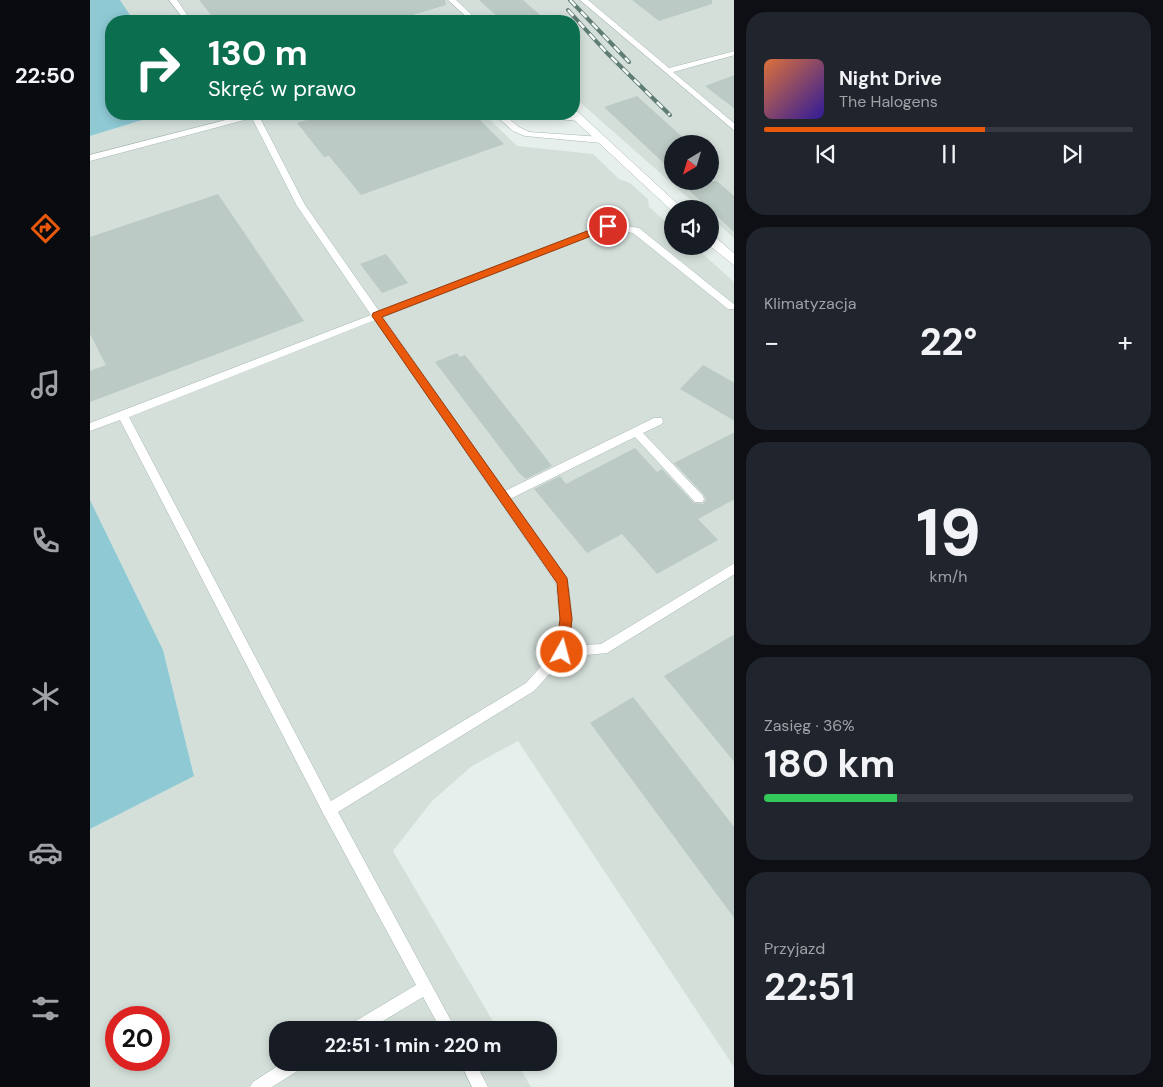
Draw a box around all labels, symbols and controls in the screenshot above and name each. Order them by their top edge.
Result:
text: 130 m [208,30,308,76]
icon: right [125,35,190,100]
text: 22:50 [15,61,75,90]
text: Night Drive [839,66,942,91]
text: Skręć w prawo [208,74,356,103]
text: The Halogens [839,91,938,112]
north arrow [664,135,719,190]
map controls [664,135,719,255]
icon: previous [812,140,840,168]
icon: pause [935,140,963,168]
icon: next [1058,140,1086,168]
button: sound [664,200,719,255]
pin [587,205,629,247]
icon: directions [28,211,63,246]
icon: arrive [594,212,622,240]
text: Klimatyzacja [764,293,856,314]
text: 22° [920,317,977,367]
text: − [764,324,779,361]
text: + [1118,324,1133,361]
icon: music [28,367,63,402]
text: 19 [916,491,981,575]
icon: phone [28,523,63,558]
text: km/h [930,566,967,587]
position arrow [535,625,587,677]
icon: climate [28,679,63,714]
text: Zasięg · 36% [764,715,855,736]
text: 180 km [764,739,895,789]
icon: car [28,835,63,870]
text: Przyjazd [764,938,825,959]
text: 22:51 [764,962,855,1012]
icon: filters [28,991,63,1026]
speed limit sign: 20 [105,1006,170,1071]
text: 22:51 · 1 min · 220 m [325,1033,501,1058]

